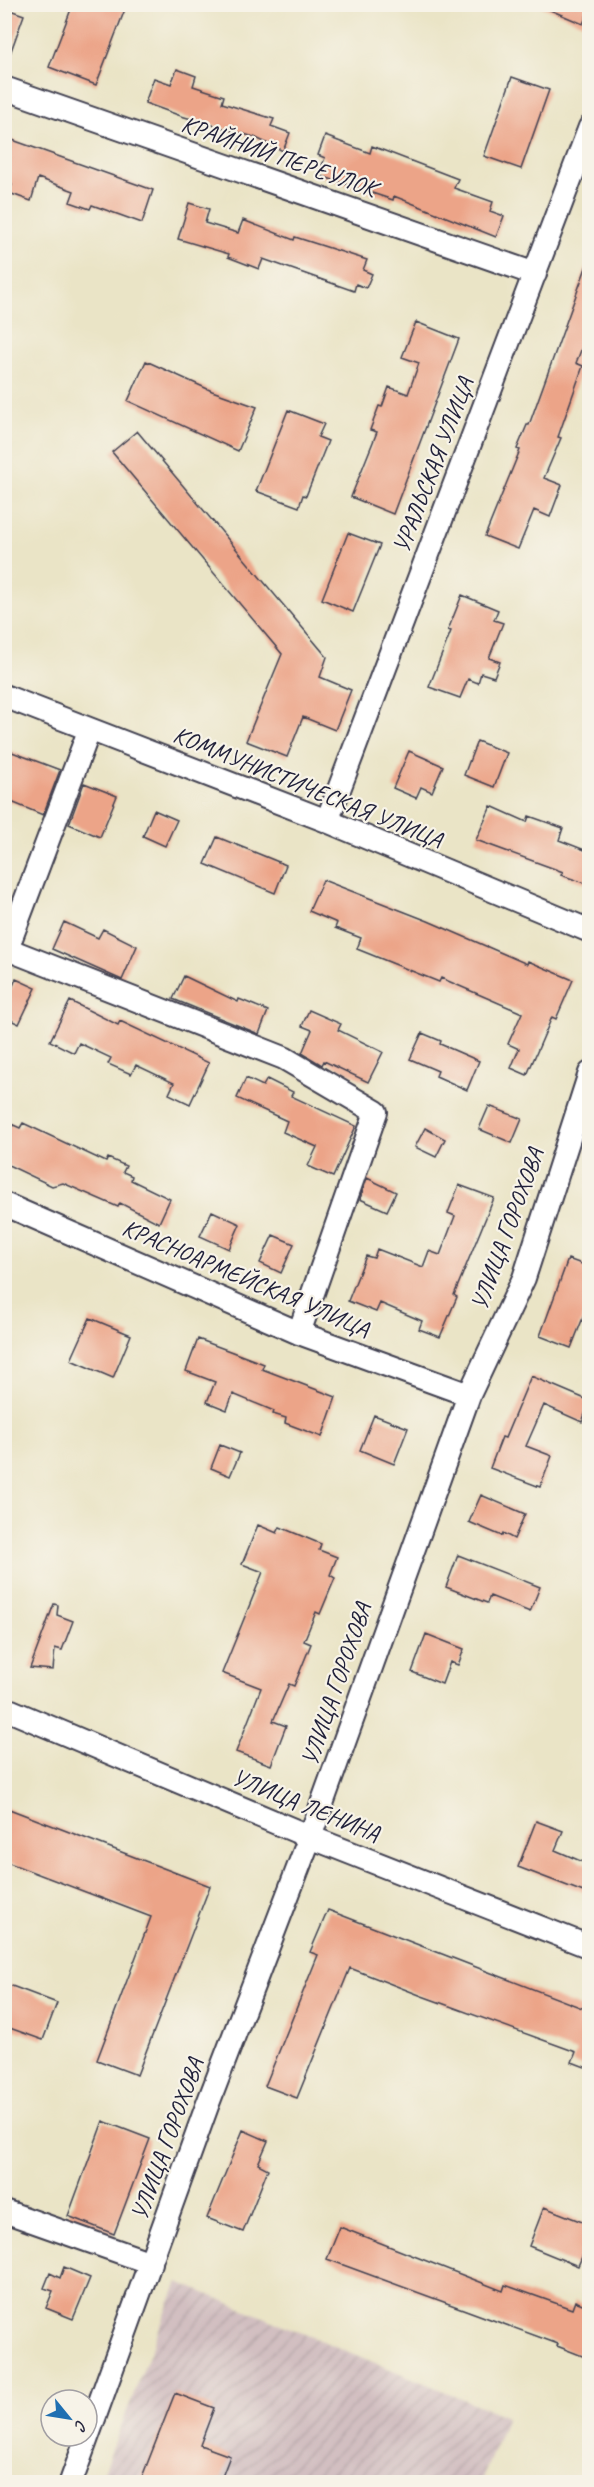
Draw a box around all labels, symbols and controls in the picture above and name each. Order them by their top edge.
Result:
street label: КРАЙНИЙ ПЕРЕУЛОК [178,109,385,205]
street label: УРАЛЬСКАЯ УЛИЦА [386,372,480,557]
street label: КОММУНИСТИЧЕСКАЯ УЛИЦА [169,719,448,855]
street label: УЛИЦА ГОРОХОВА [464,1143,550,1314]
street label: КРАСНОАРМЕЙСКАЯ УЛИЦА [118,1212,375,1344]
street label: УЛИЦА ГОРОХОВА [294,1598,378,1769]
street label: УЛИЦА ЛЕНИНА [228,1762,385,1849]
street label: УЛИЦА ГОРОХОВА [124,2053,210,2224]
north arrow [39,2388,99,2448]
text: С [69,2417,92,2435]

